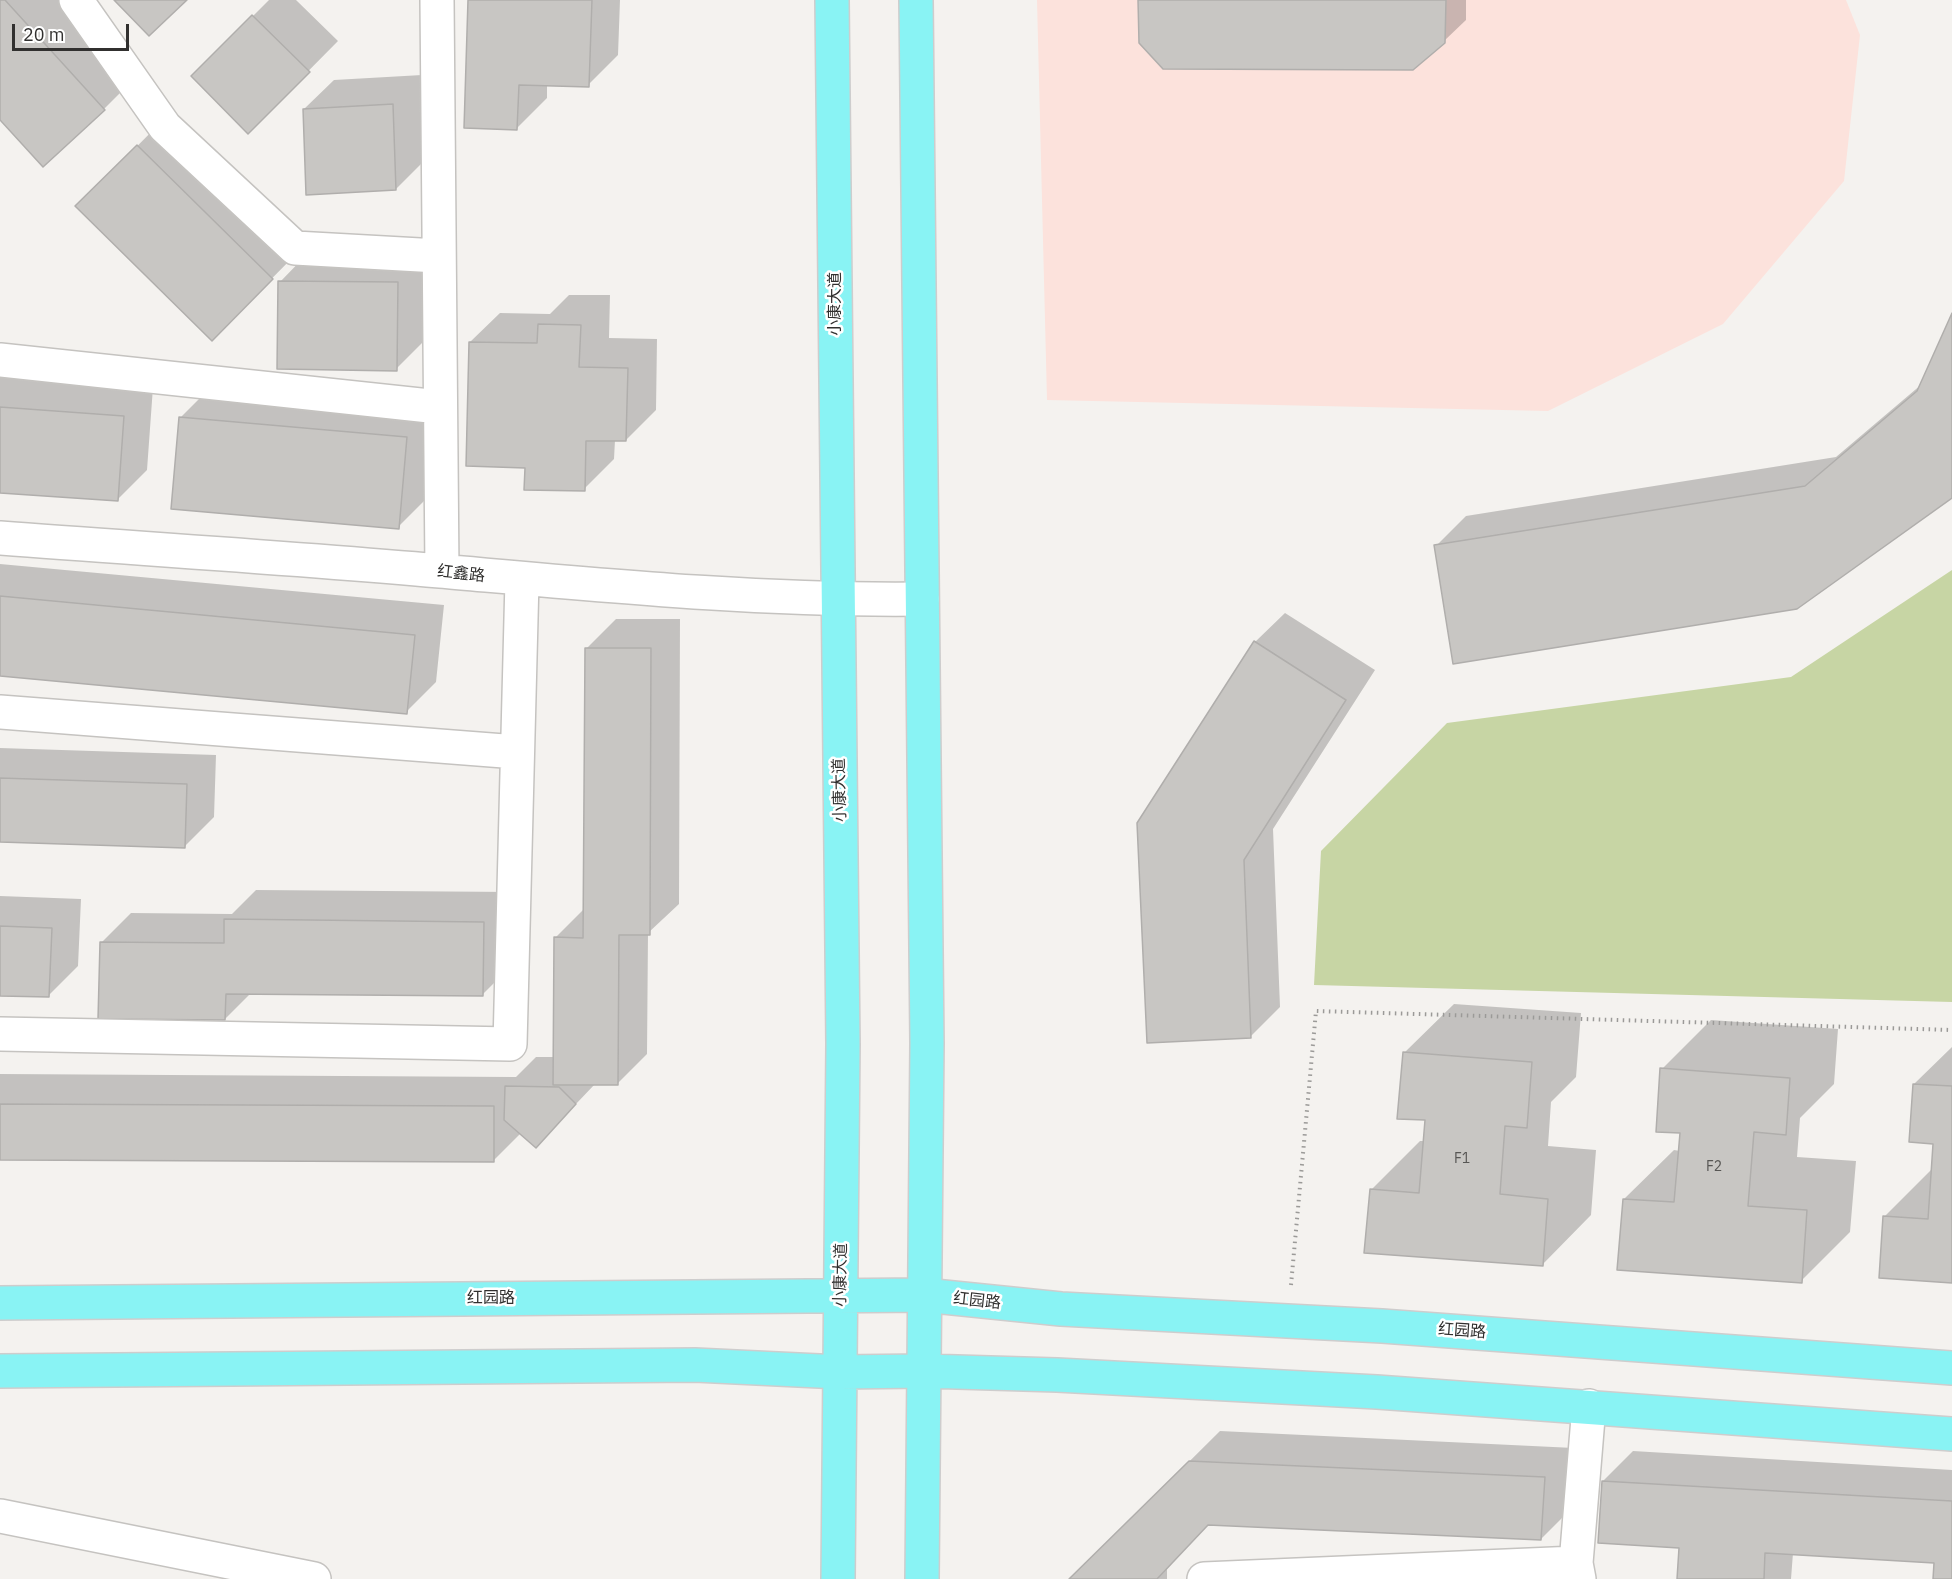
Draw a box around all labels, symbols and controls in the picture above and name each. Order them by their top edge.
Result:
scale bar [15,12,132,50]
text: 20 m [23,23,65,46]
street label: 小康大道 [825,272,845,336]
street label: 红鑫路 [436,562,486,586]
street label: 小康大道 [830,758,850,822]
house number: F1 [1454,1151,1470,1167]
house number: F2 [1706,1159,1722,1175]
street label: 小康大道 [831,1243,851,1307]
street label: 红园路 [467,1288,515,1308]
street label: 红园路 [952,1289,1002,1313]
street label: 红园路 [1437,1320,1487,1342]

